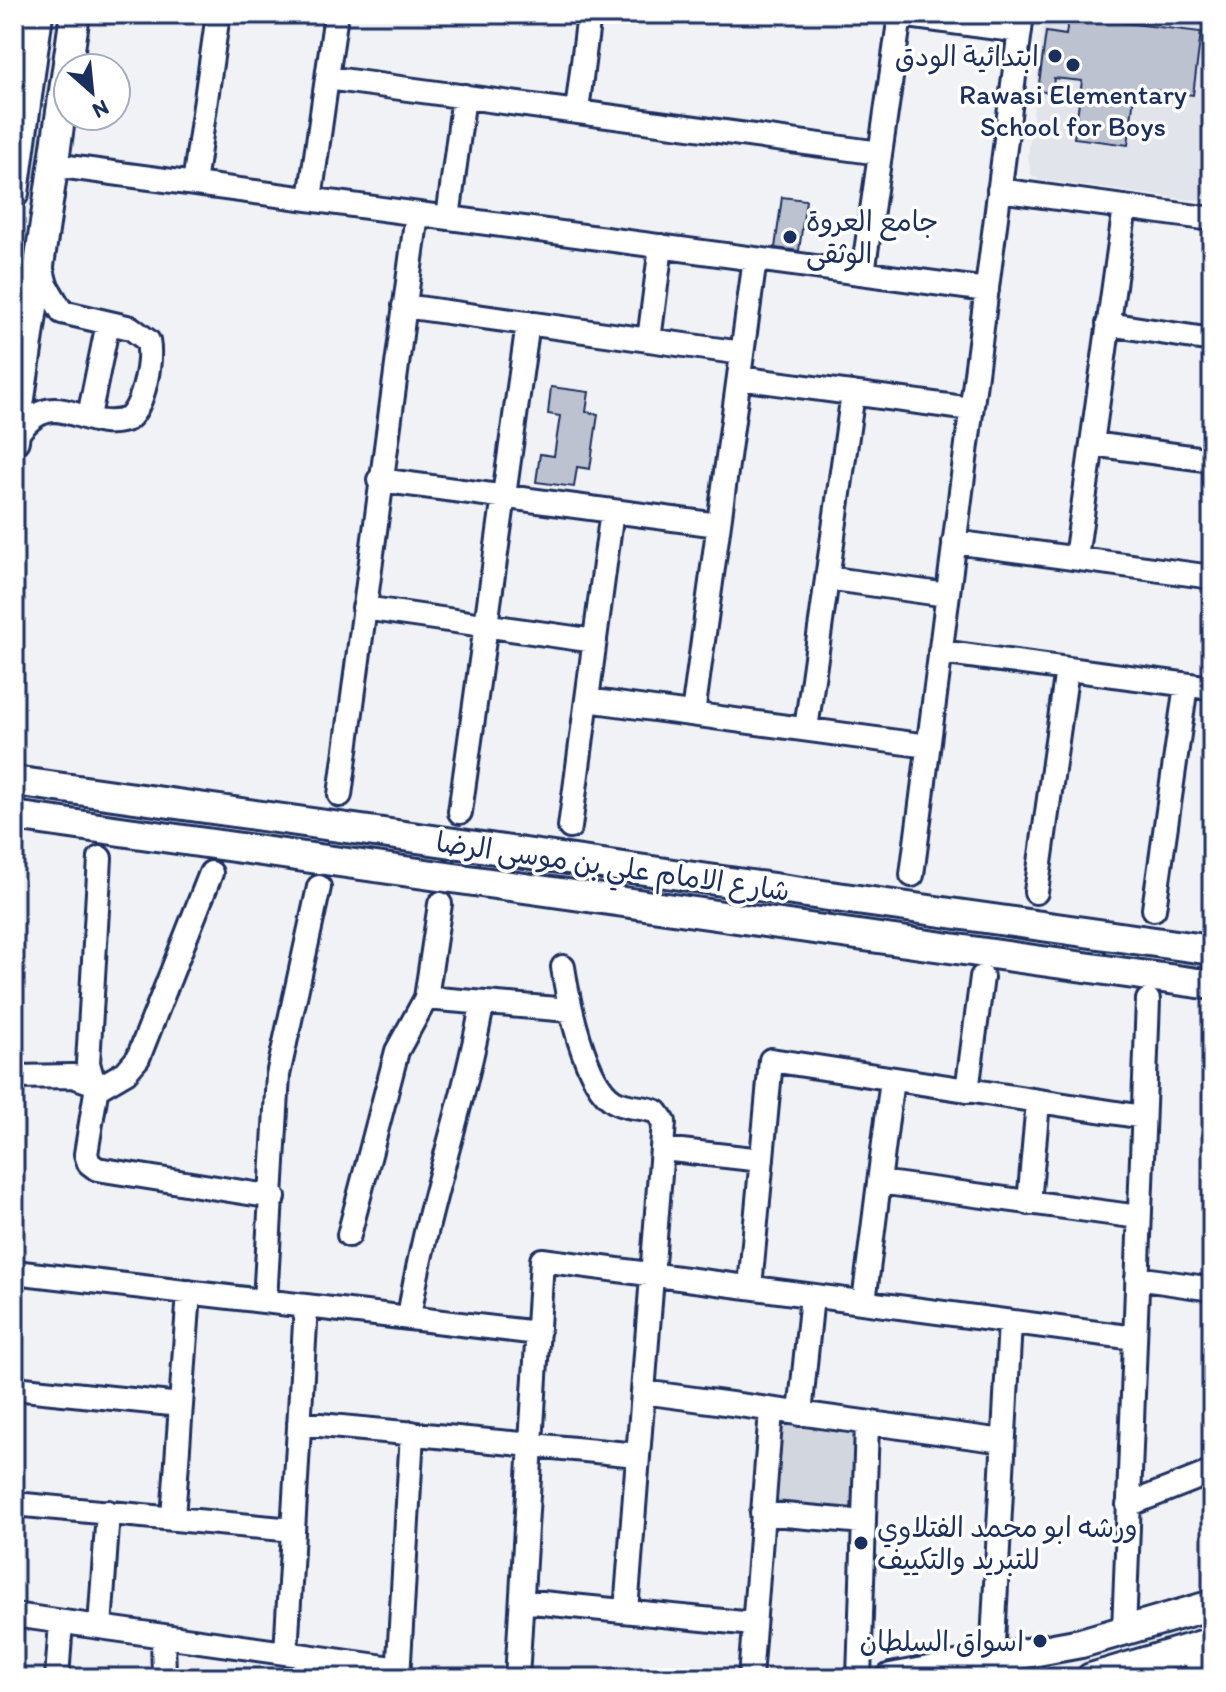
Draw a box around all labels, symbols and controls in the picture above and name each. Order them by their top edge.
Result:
place label: ابتدائية الودق [895,39,1039,75]
marker: ابتدائية الودق [1046,47,1064,65]
north arrow [52,52,132,132]
marker: Rawasi Elementary School for Boys [1064,56,1082,74]
place label: Rawasi Elementary School for Boys [959,77,1187,143]
text: N [88,94,114,125]
place label: جامع العروة الوثقى [806,204,939,272]
marker: جامع العروة الوثقى [781,228,799,246]
street label: شارع الامام علي بن موسى الرضا [433,824,792,916]
place label: ورشه ابو محمد الفتلاوي للتبريد والتكييف [877,1510,1138,1577]
marker: ورشه ابو محمد الفتلاوي للتبريد والتكييف [852,1534,870,1552]
place label: اسواق السلطان [859,1624,1024,1658]
marker: اسواق السلطان [1031,1632,1049,1650]

